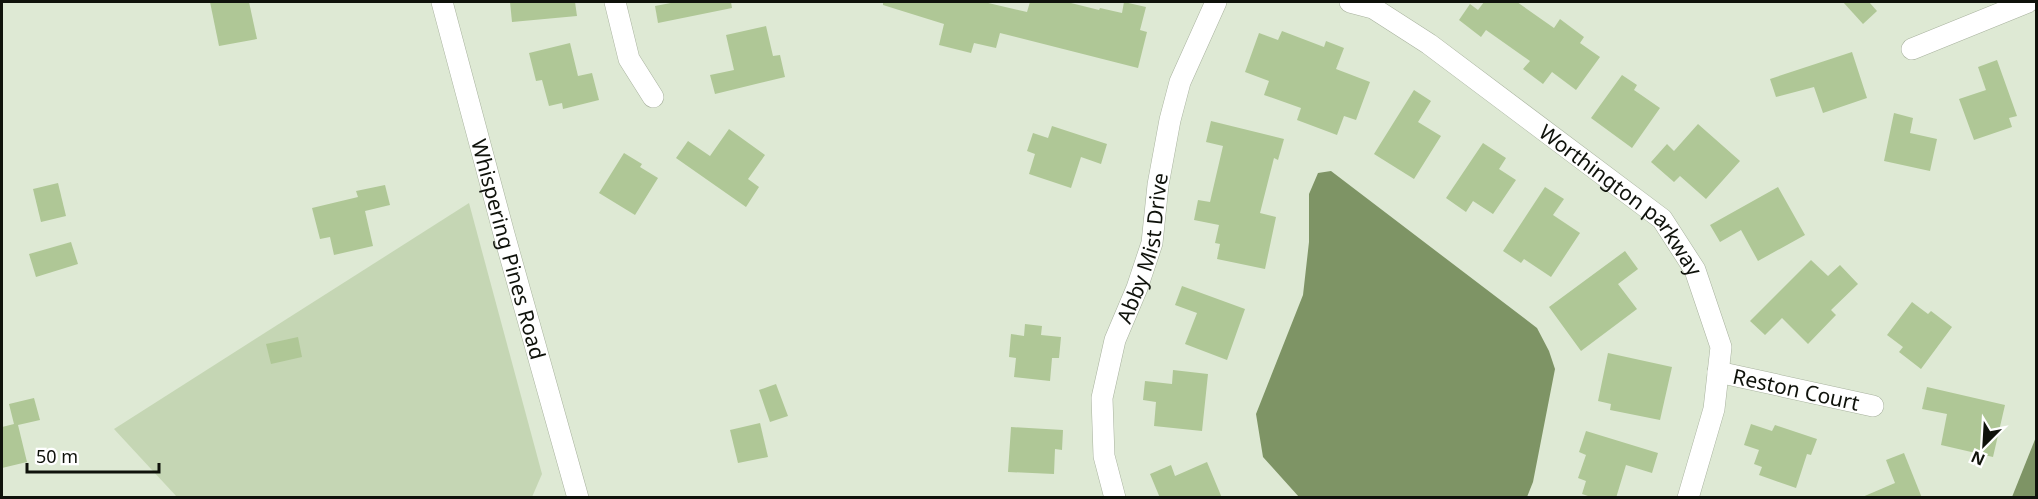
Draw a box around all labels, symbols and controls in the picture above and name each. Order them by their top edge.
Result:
street label: Worthington parkway [1534,118,1709,281]
street label: Whispering Pines Road [465,136,552,362]
street label: Abby Mist Drive [1110,170,1174,327]
street label: Reston Court [1730,362,1863,417]
north arrow [1954,415,2014,475]
scale bar [27,436,159,474]
text: 50 m [36,444,78,468]
text: N [1967,446,1988,471]

